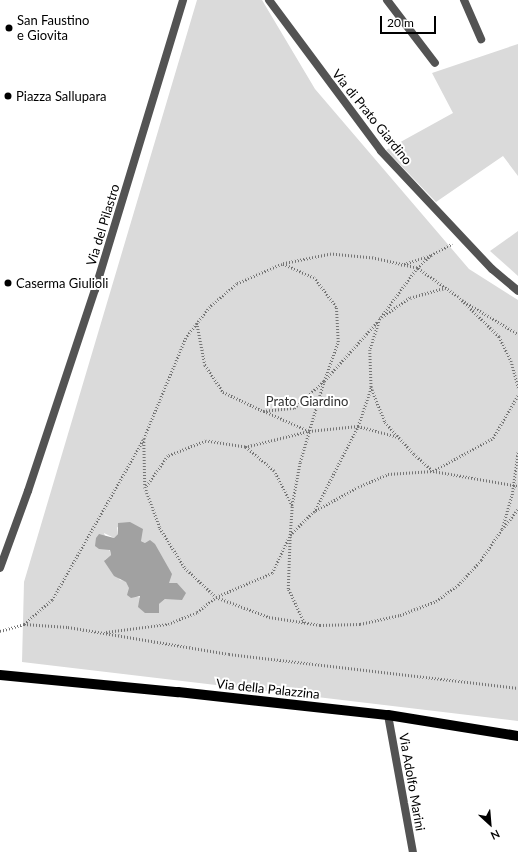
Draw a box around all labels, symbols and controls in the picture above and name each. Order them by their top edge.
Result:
scale bar [382,8,438,34]
place label: San Faustino e Giovita [17,13,89,44]
text: 20 m [387,15,414,30]
marker: San Faustino e Giovita [4,23,14,33]
street label: Via di Prato Giardino [329,66,415,168]
place label: Piazza Sallupara [16,88,107,104]
marker: Piazza Sallupara [3,91,13,101]
street label: Via del Pilastro [83,182,123,268]
place label: Caserma Giulioli [16,275,108,291]
marker: Caserma Giulioli [3,278,13,288]
park label: Prato Giardino [266,393,348,409]
street label: Via della Palazzina [215,676,321,702]
street label: Via Adolfo Marini [396,732,428,832]
north arrow [470,804,510,844]
text: N [489,828,502,843]

